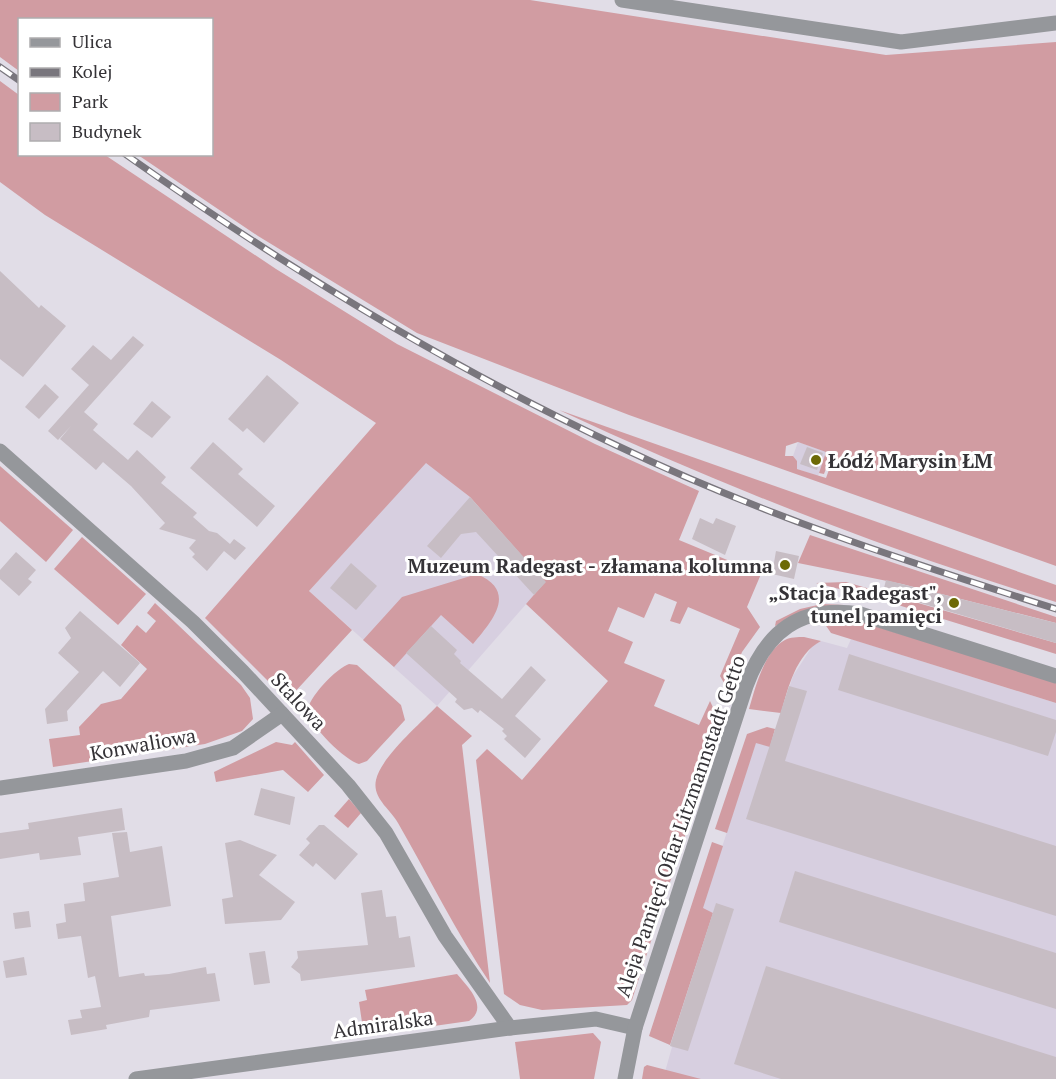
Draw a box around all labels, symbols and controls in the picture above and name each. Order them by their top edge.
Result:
legend [18,18,213,156]
text: Ulica [72,29,112,53]
text: Kolej [72,59,112,83]
text: Park [72,89,109,113]
text: Budynek [72,119,142,143]
place label: Łódź Marysin ŁM [828,447,993,474]
marker: Łódź Marysin ŁM [809,453,823,467]
place label: Muzeum Radegast - złamana kolumna [408,552,773,579]
marker: Muzeum Radegast - złamana kolumna [778,558,792,572]
place label: „Stacja Radegast", tunel pamięci [768,579,942,629]
marker: „Stacja Radegast", tunel pamięci [947,596,961,610]
street label: Aleja Pamięci Ofiar Litzmannstadt Getto [609,651,751,1001]
street label: Stalowa [265,666,333,736]
street label: Konwaliowa [88,721,198,767]
street label: Admiralska [331,1004,435,1044]

